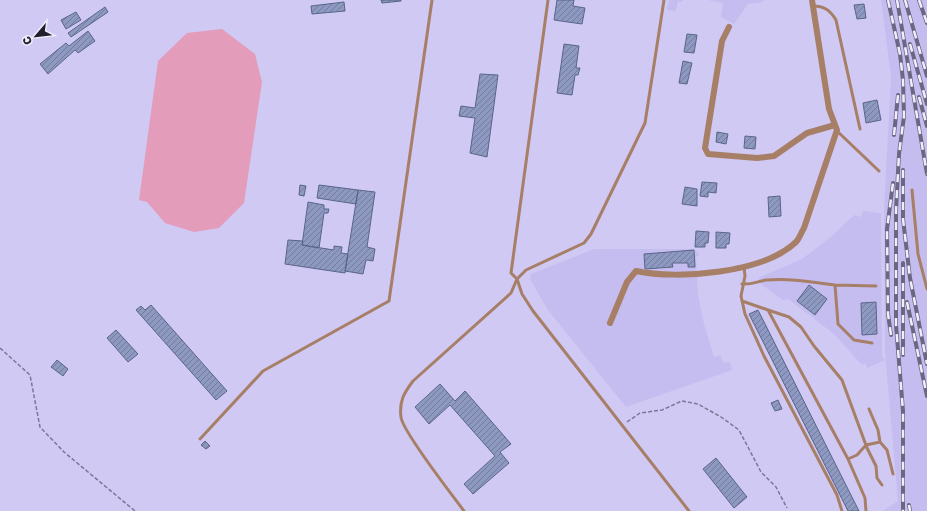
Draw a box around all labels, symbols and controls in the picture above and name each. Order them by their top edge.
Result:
north arrow [16,16,56,56]
text: С [19,34,34,47]

